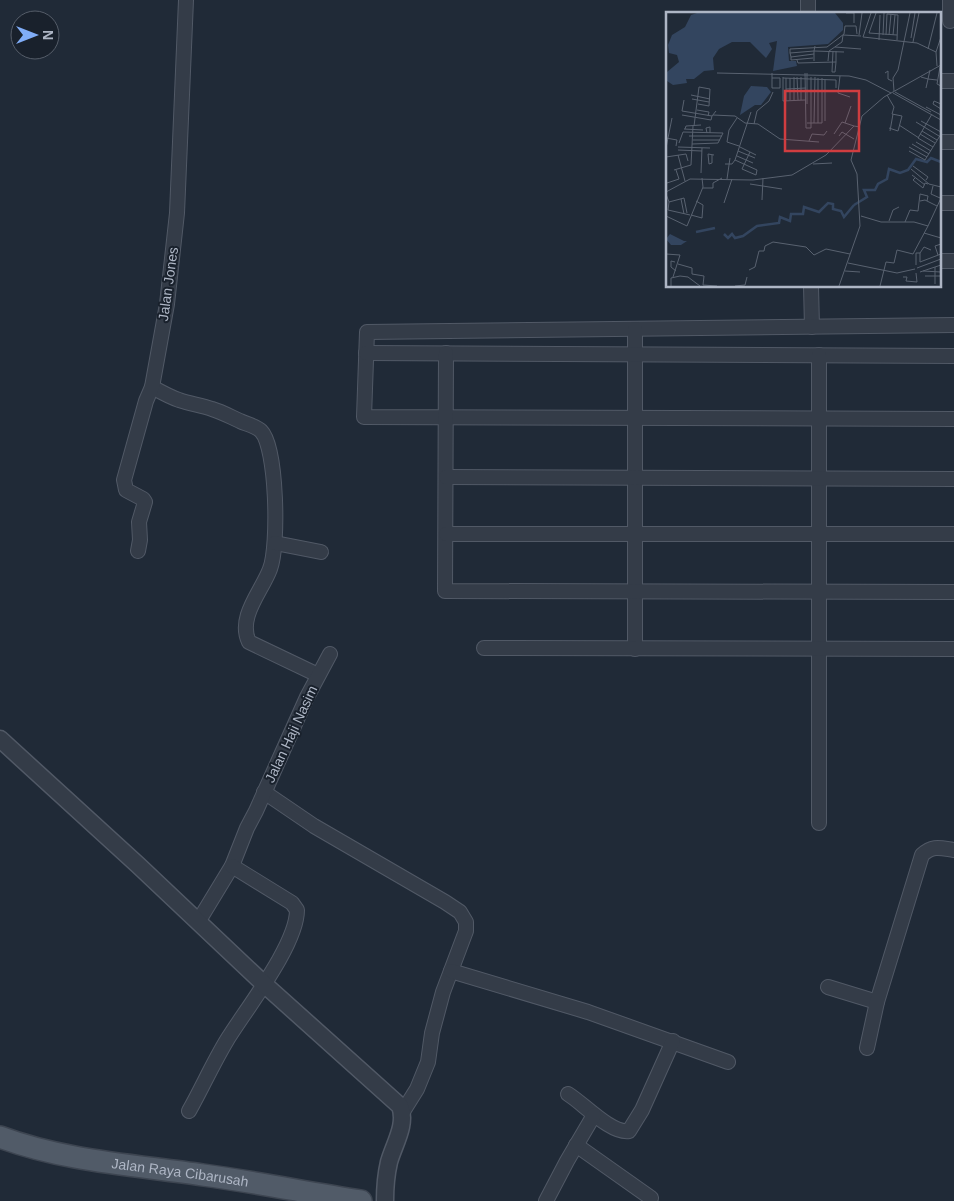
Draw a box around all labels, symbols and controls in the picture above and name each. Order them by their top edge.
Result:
north arrow [10,10,60,60]
inset map [666,12,942,288]
text: N [40,30,56,40]
street label: Jalan Jones [155,246,181,322]
street label: Jalan Haji Nasim [262,683,320,785]
street label: Jalan Raya Cibarusah [111,1155,250,1190]

